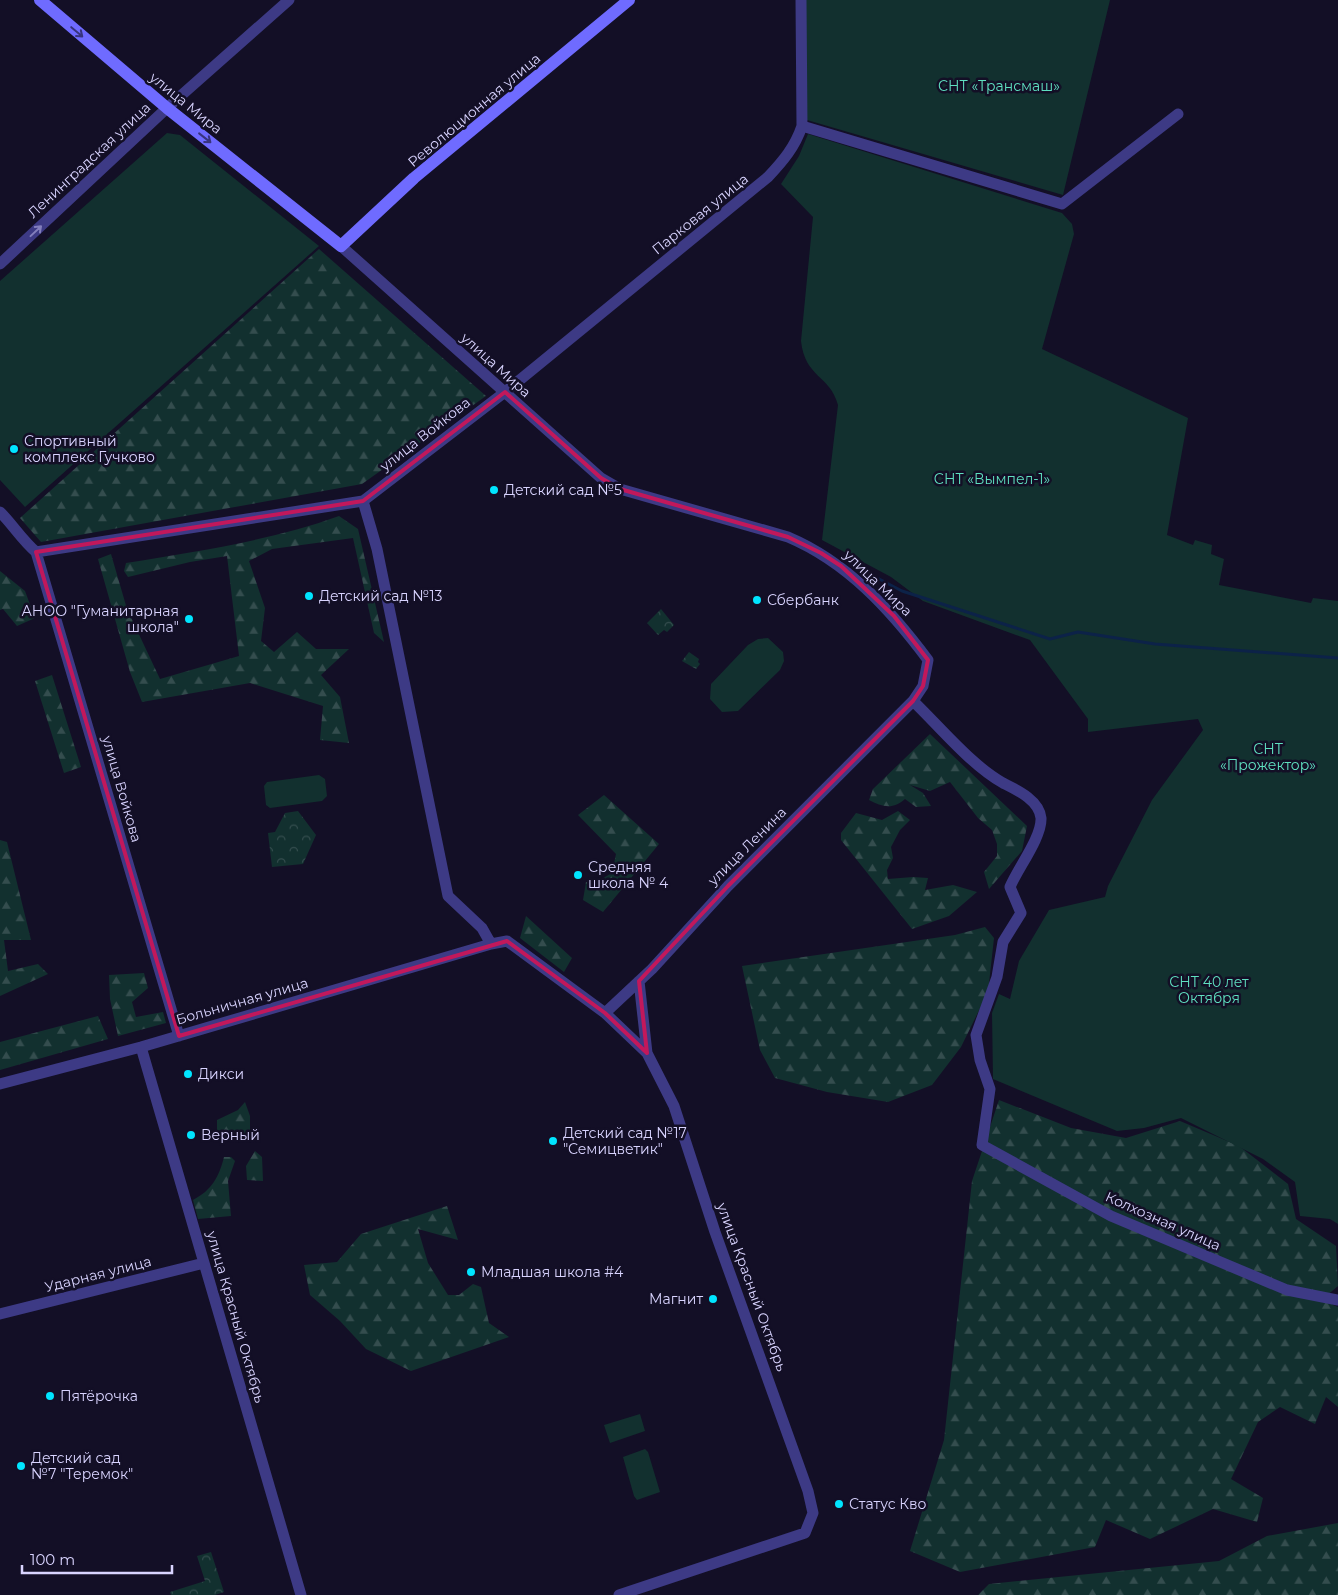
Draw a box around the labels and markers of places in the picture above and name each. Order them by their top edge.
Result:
place label: Спортивный комплекс Гучково [24,432,155,466]
marker: Спортивный комплекс Гучково [8,443,20,455]
place label: Детский сад №5 [504,481,622,499]
marker: Детский сад №5 [488,484,500,496]
place label: Детский сад №13 [319,587,443,605]
marker: Детский сад №13 [303,590,315,602]
place label: Сбербанк [767,591,839,609]
marker: Сбербанк [751,594,763,606]
place label: АНОО "Гуманитарная школа" [21,602,179,636]
marker: АНОО "Гуманитарная школа" [183,613,195,625]
place label: Средняя школа № 4 [588,858,669,892]
marker: Средняя школа № 4 [572,869,584,881]
place label: Дикси [198,1065,244,1083]
marker: Дикси [182,1068,194,1080]
place label: Детский сад №17 "Семицветик" [563,1124,687,1158]
place label: Верный [201,1126,260,1144]
marker: Верный [185,1129,197,1141]
marker: Детский сад №17 "Семицветик" [547,1135,559,1147]
place label: Младшая школа #4 [481,1263,624,1281]
marker: Младшая школа #4 [465,1266,477,1278]
place label: Магнит [649,1290,703,1308]
marker: Магнит [707,1293,719,1305]
place label: Пятёрочка [60,1387,138,1405]
marker: Пятёрочка [44,1390,56,1402]
place label: Детский сад №7 "Теремок" [31,1449,133,1483]
marker: Детский сад №7 "Теремок" [15,1460,27,1472]
place label: Статус Кво [849,1495,927,1513]
marker: Статус Кво [833,1498,845,1510]

